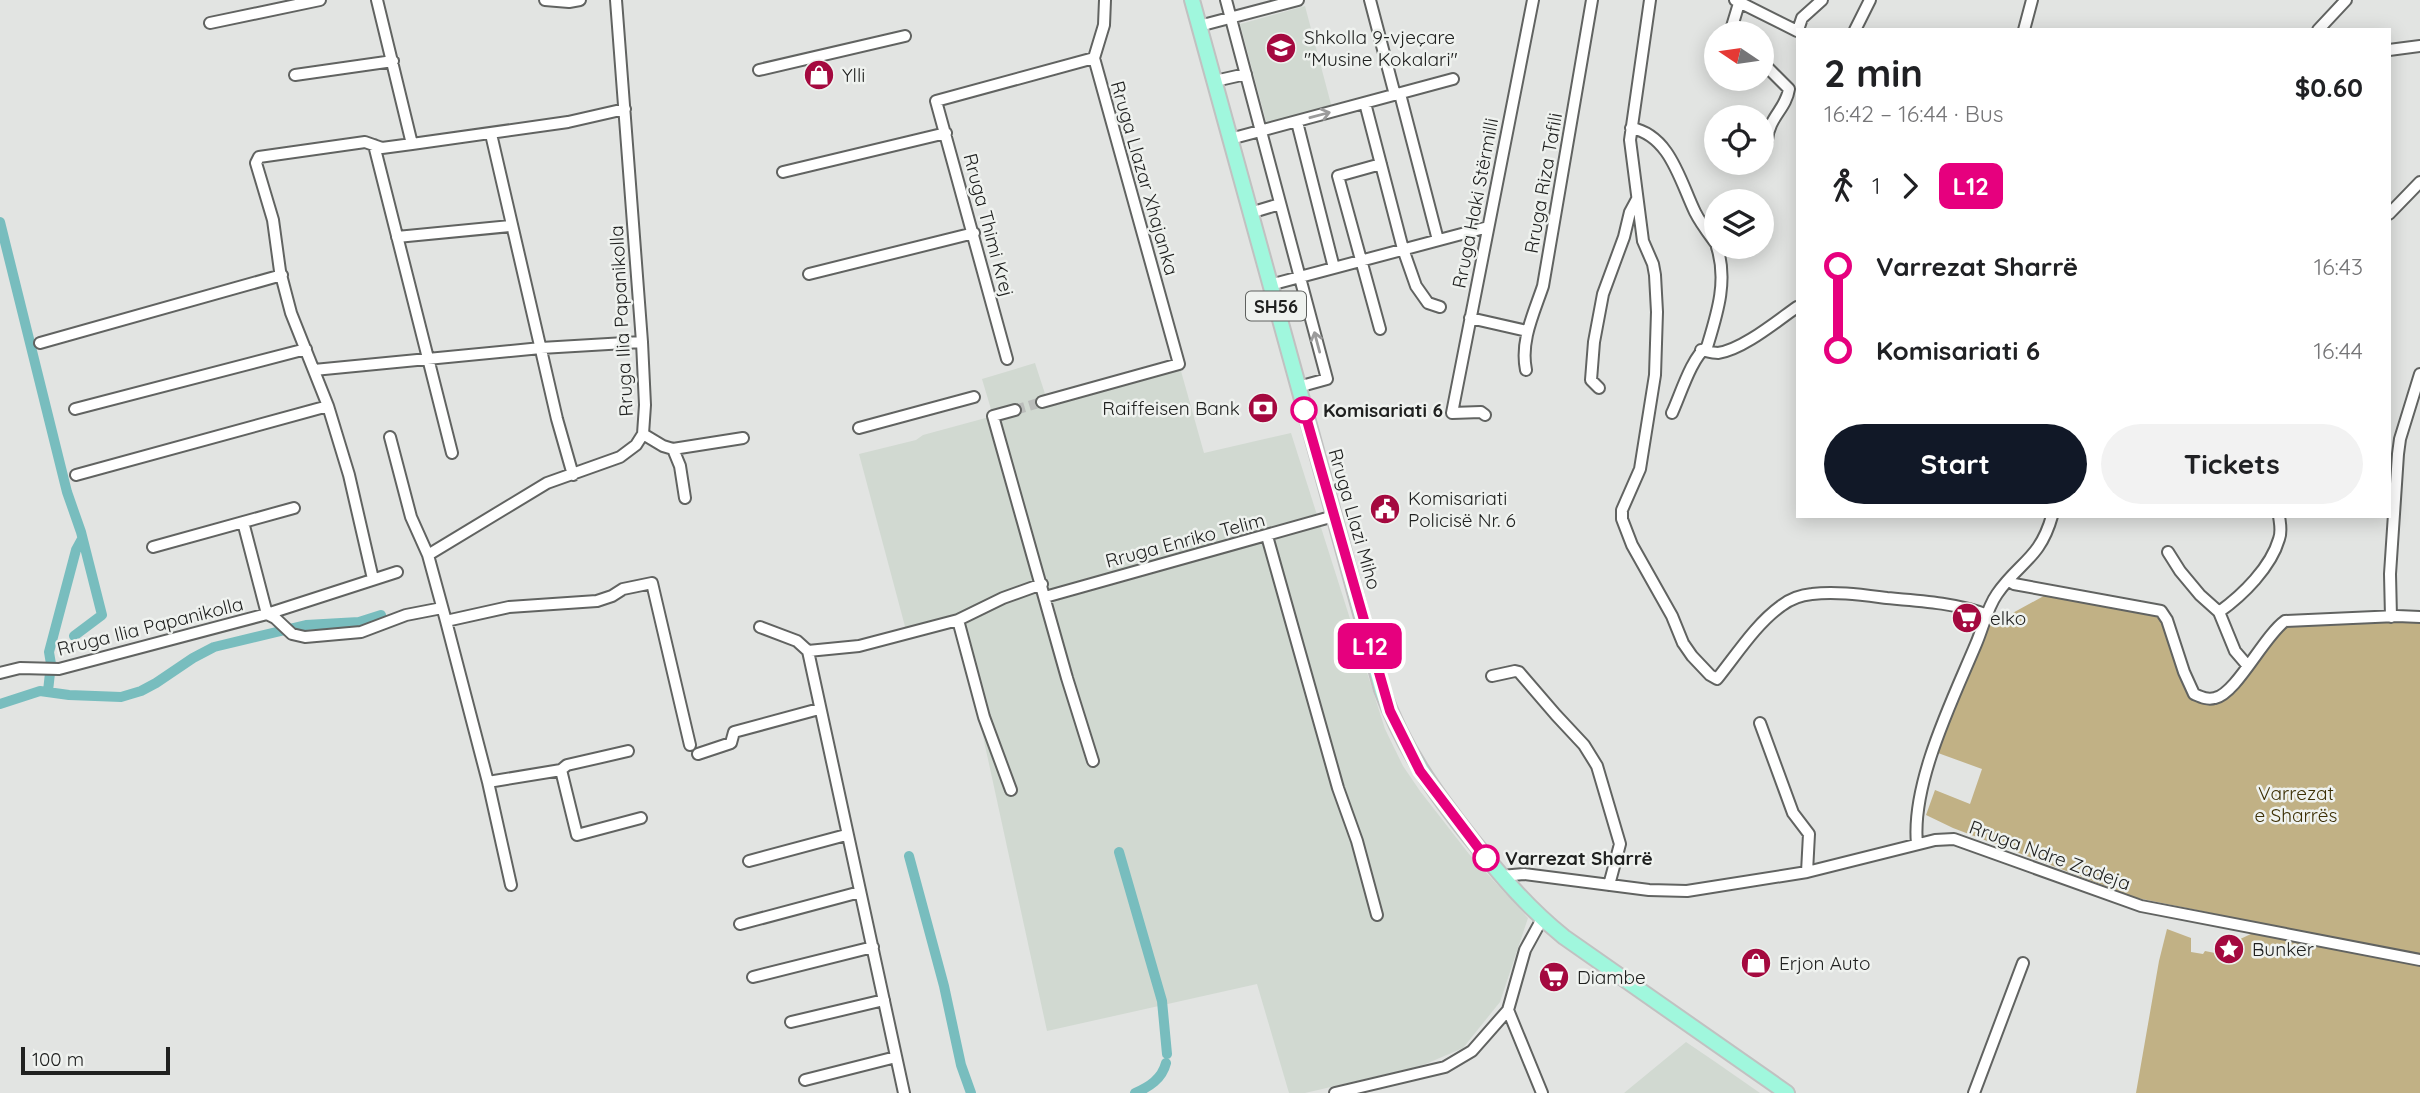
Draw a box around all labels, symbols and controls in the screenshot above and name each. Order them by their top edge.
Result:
north arrow [1704,21,1774,91]
map controls [1704,21,1774,259]
place label: Shkolla 9-vjeçare "Musine Kokalari" [1304,25,1458,71]
school or university icon: Shkolla 9-vjeçare "Musine Kokalari" [1264,31,1298,65]
text: 2 min [1824,49,1923,97]
shop icon: Ylli [802,58,836,92]
place label: Ylli [842,63,865,87]
text: $0.60 [2295,71,2363,104]
street label: Rruga Llazar Xhajanka [1106,78,1184,278]
text: 16:42 – 16:44 · Bus [1824,99,2004,128]
button: locate [1704,105,1774,175]
one-way arrow [1309,108,1331,121]
street label: Rruga Riza Tafili [1519,111,1567,255]
street label: Rruga Haki Stërmilli [1447,116,1503,290]
street label: Rruga Thimi Krej [958,151,1020,299]
icon: walk [1824,167,1862,205]
icon: forward [1891,167,1929,205]
text: 1 [1872,171,1881,200]
text: L12 [1953,171,1989,201]
button: layers [1704,189,1774,259]
street label: Rruga Ilia Papanikolla [604,225,638,417]
text: Varrezat Sharrë [1876,250,2078,283]
text: 16:43 [2314,252,2363,281]
road number: SH56 [1246,292,1306,320]
one-way arrow [1310,331,1323,354]
text: Komisariati 6 [1876,334,2040,367]
text: 16:44 [2314,336,2363,365]
bank icon: Raiffeisen Bank [1246,391,1280,425]
place label: Raiffeisen Bank [1102,396,1240,420]
marker: Komisariati 6 [1291,397,1317,423]
place label: Komisariati 6 [1323,398,1443,422]
button: Start [1824,424,2087,504]
button: Tickets [2101,424,2363,504]
street label: Rruga Llazi Miho [1323,446,1387,592]
place label: Komisariati Policisë Nr. 6 [1408,486,1516,532]
public building icon: Komisariati Policisë Nr. 6 [1368,492,1402,526]
street label: Rruga Enriko Telim [1102,507,1268,573]
street label: Rruga Ilia Papanikolla [54,591,246,661]
supermarket icon: elko [1950,601,1984,635]
place label: elko [1990,606,2026,630]
line badge: L12 [1330,623,1410,669]
text: L12 [1352,631,1388,661]
park label: Varrezat e Sharrës [2255,781,2337,827]
street label: Rruga Ndre Zadeja [1966,815,2134,895]
marker: Varrezat Sharrë [1473,845,1499,871]
place label: Varrezat Sharrë [1505,846,1653,870]
place icon: Bunker [2212,932,2246,966]
place label: Bunker [2252,937,2315,961]
shop icon: Erjon Auto [1739,946,1773,980]
place label: Erjon Auto [1779,951,1870,975]
supermarket icon: Diambe [1537,960,1571,994]
place label: Diambe [1577,965,1646,989]
scale bar [21,1044,170,1076]
text: 100 m [32,1047,84,1071]

